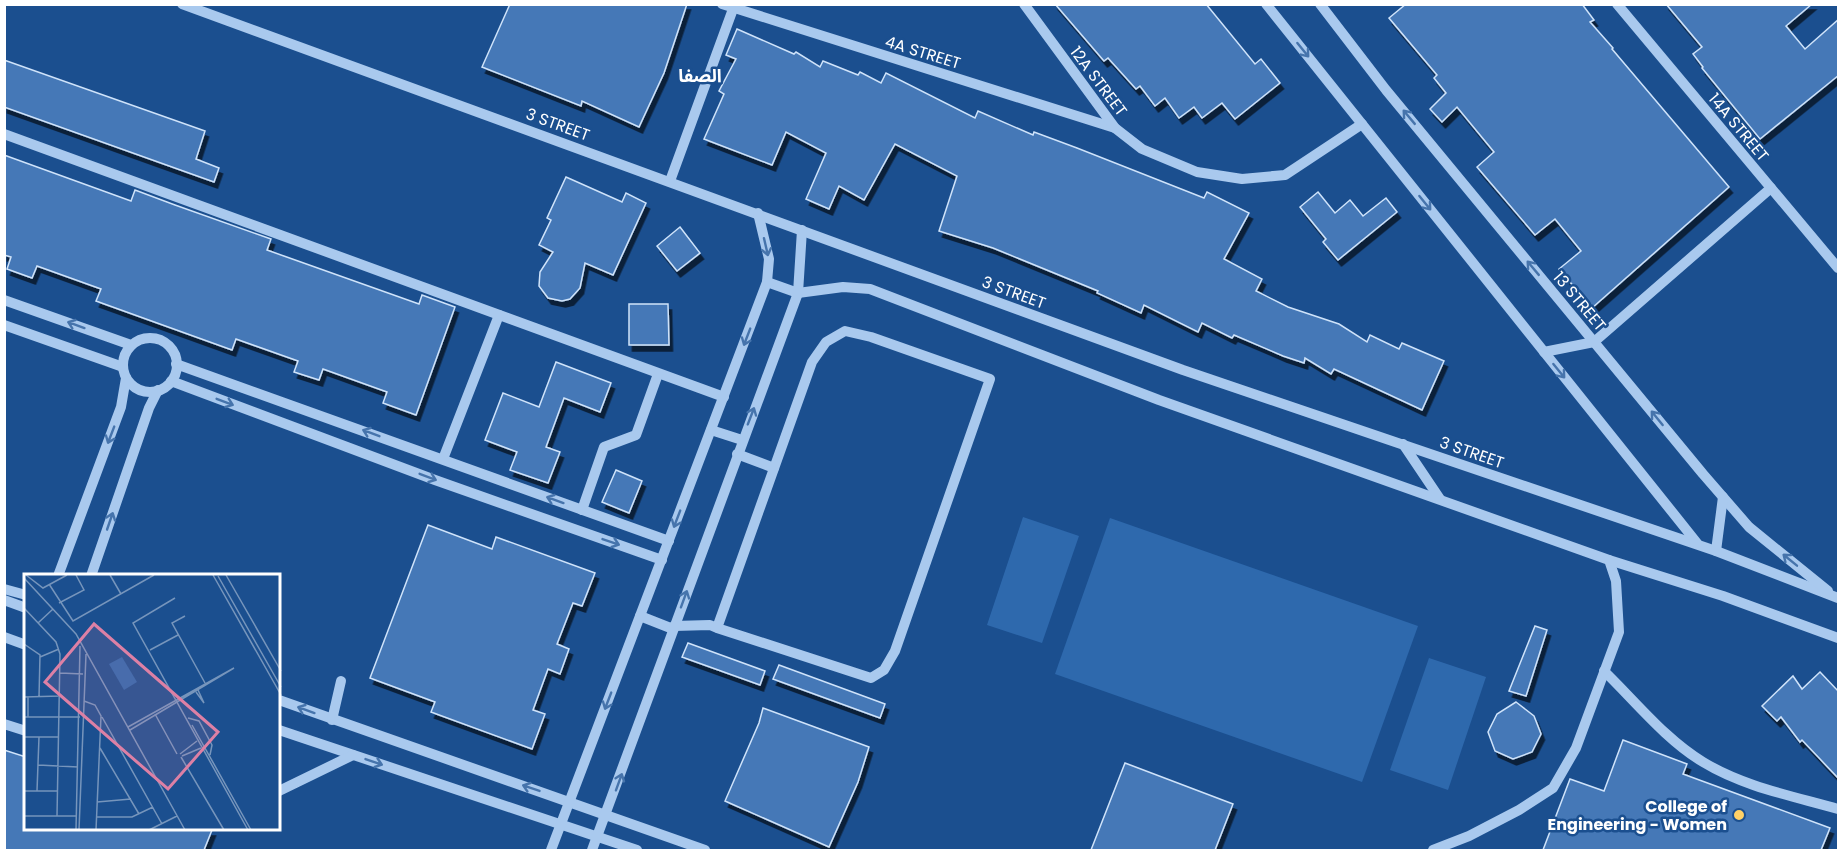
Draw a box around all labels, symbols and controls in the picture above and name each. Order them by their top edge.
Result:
street label: 4A STREET [882,30,964,75]
street label: 12A STREET [1065,42,1133,121]
one-way arrow [1296,42,1309,58]
district label: الصفا [678,63,722,88]
street label: 14A STREET [1703,88,1774,167]
street label: 3 STREET [523,102,593,147]
one-way arrow [1402,110,1416,125]
one-way arrow [1418,194,1431,210]
one-way arrow [761,237,772,257]
one-way arrow [1526,261,1540,276]
street label: 13 STREET [1548,266,1612,336]
street label: 3 STREET [979,270,1049,315]
one-way arrow [67,319,86,330]
one-way arrow [740,327,751,346]
one-way arrow [1553,363,1566,379]
one-way arrow [215,397,234,408]
one-way arrow [747,407,758,425]
one-way arrow [1650,411,1664,426]
one-way arrow [105,425,116,443]
one-way arrow [363,427,381,438]
street label: 3 STREET [1437,431,1507,474]
one-way arrow [418,472,436,483]
one-way arrow [546,493,565,504]
one-way arrow [671,509,682,528]
one-way arrow [106,512,117,531]
one-way arrow [602,537,620,548]
one-way arrow [1783,553,1798,567]
inset map [24,574,280,831]
one-way arrow [679,590,690,608]
one-way arrow [601,691,612,710]
one-way arrow [297,704,315,715]
one-way arrow [364,757,383,768]
one-way arrow [614,773,625,792]
one-way arrow [522,782,541,793]
place label: College of Engineering - Women [1548,795,1727,836]
marker: College of Engineering - Women [1732,808,1746,822]

